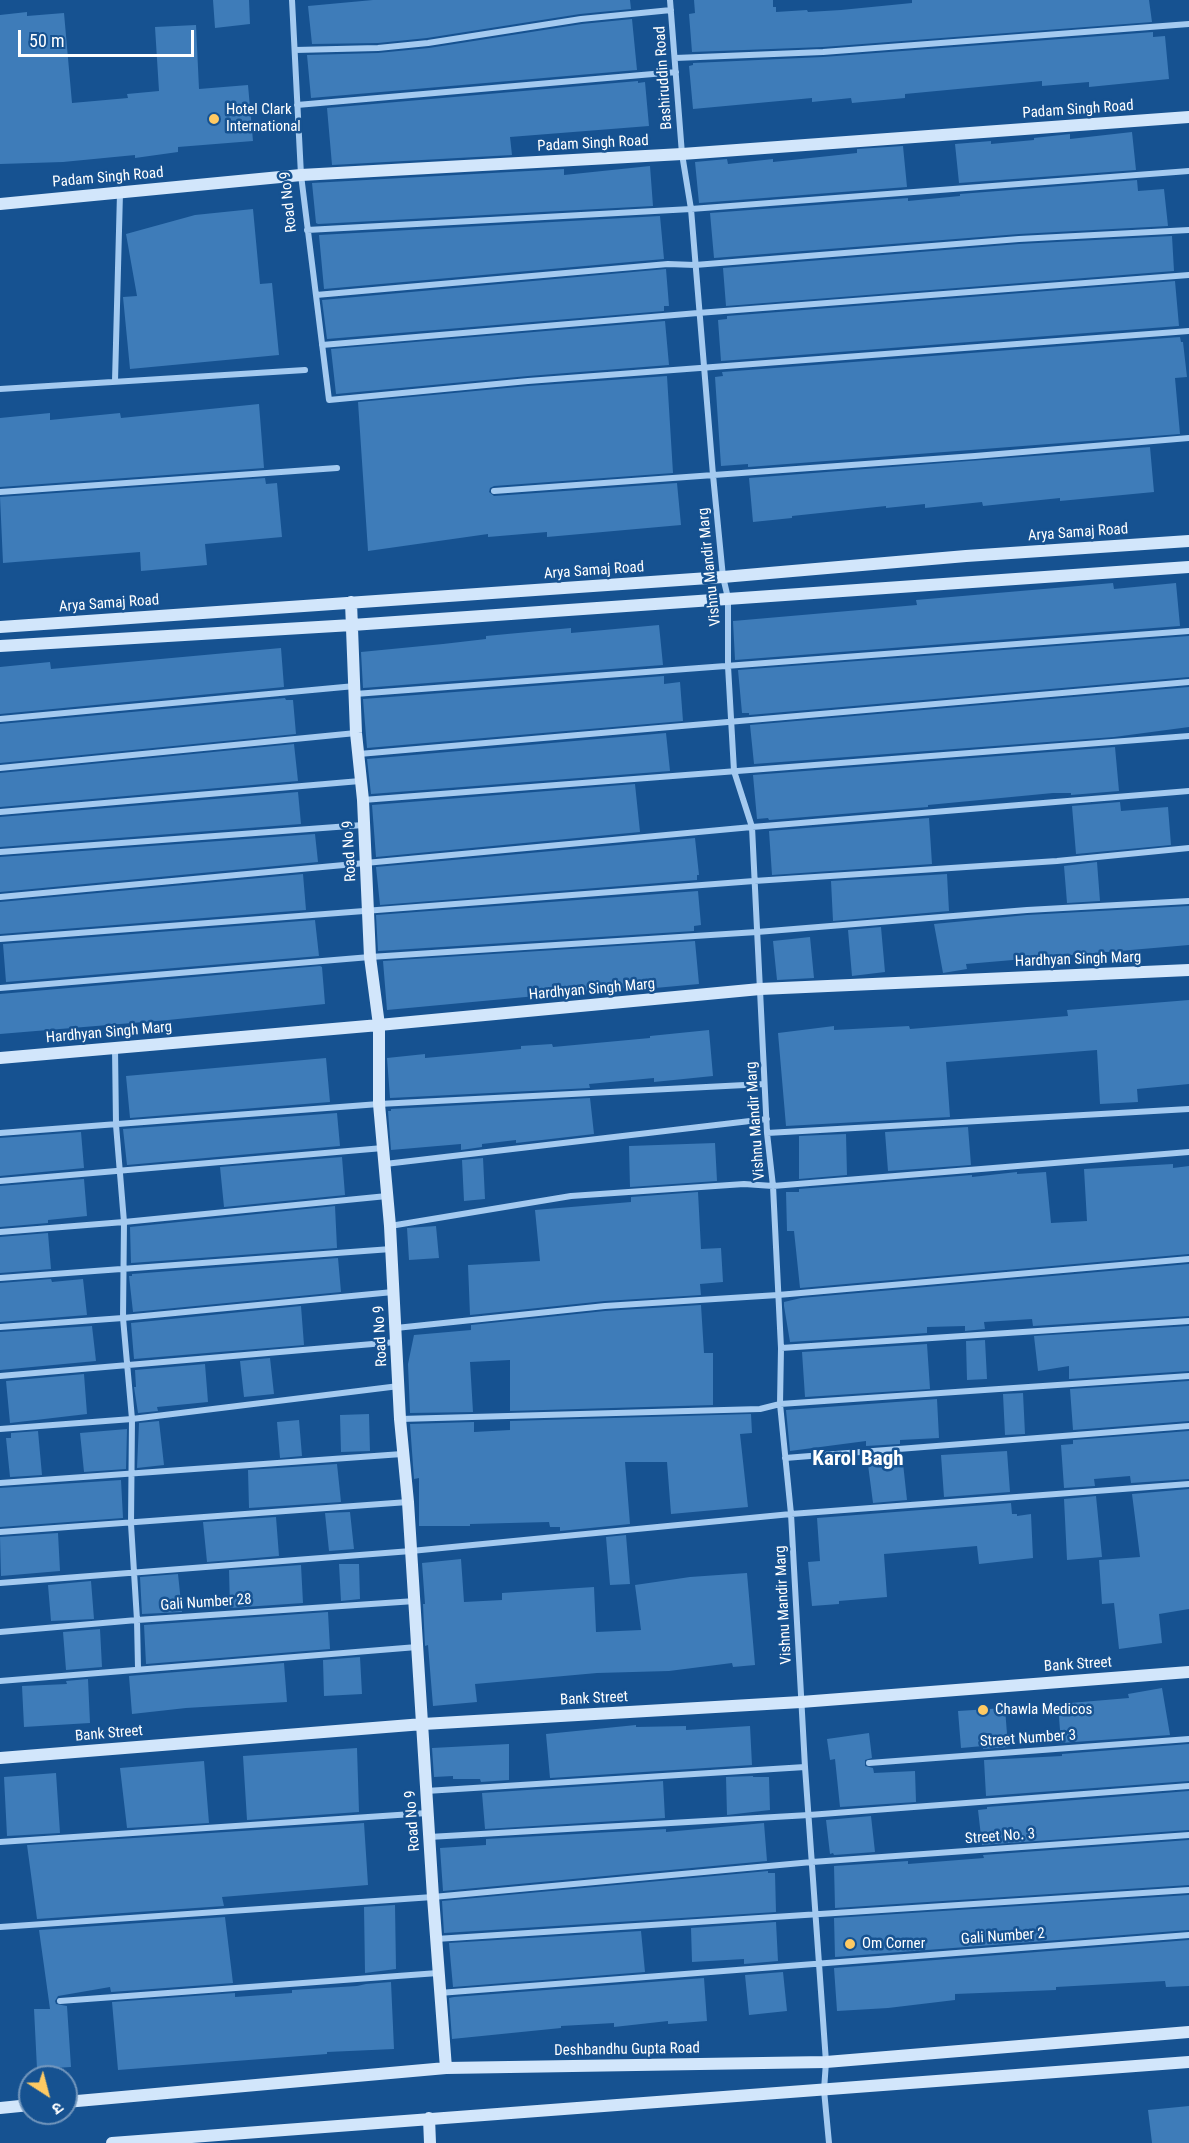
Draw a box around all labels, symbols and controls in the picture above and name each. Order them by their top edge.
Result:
scale bar [21,18,196,56]
street label: Bashiruddin Road [651,26,677,130]
text: 50 m [29,30,64,51]
street label: Padam Singh Road [1022,97,1134,123]
place label: Hotel Clark International [226,101,301,136]
marker: Hotel Clark International [207,112,221,126]
street label: Padam Singh Road [537,132,649,156]
street label: Padam Singh Road [52,164,164,192]
street label: Road No 9 [277,171,301,233]
street label: Vishnu Mandir Marg [695,507,725,627]
street label: Arya Samaj Road [1027,521,1129,545]
street label: Arya Samaj Road [543,559,645,583]
street label: Arya Samaj Road [58,592,160,616]
street label: Road No 9 [339,820,361,882]
street label: Hardhyan Singh Marg [1014,949,1142,971]
street label: Hardhyan Singh Marg [528,976,656,1004]
street label: Hardhyan Singh Marg [45,1019,173,1047]
street label: Vishnu Mandir Marg [743,1061,769,1181]
street label: Road No 9 [370,1305,392,1367]
district label: Karol Bagh [812,1447,904,1473]
street label: Vishnu Mandir Marg [772,1545,796,1665]
street label: Gali Number 28 [160,1591,252,1615]
street label: Bank Street [1043,1654,1113,1676]
street label: Bank Street [560,1688,628,1710]
place label: Chawla Medicos [995,1701,1092,1719]
marker: Chawla Medicos [976,1703,990,1717]
street label: Bank Street [74,1722,144,1746]
street label: Street Number 3 [979,1727,1077,1751]
street label: Road No 9 [402,1790,424,1852]
street label: Street No. 3 [964,1826,1036,1848]
street label: Gali Number 2 [960,1925,1046,1949]
place label: Om Corner [862,1935,925,1953]
marker: Om Corner [843,1937,857,1951]
street label: Deshbandhu Gupta Road [554,2040,700,2060]
north arrow [18,2065,78,2125]
text: उ [48,2098,67,2119]

